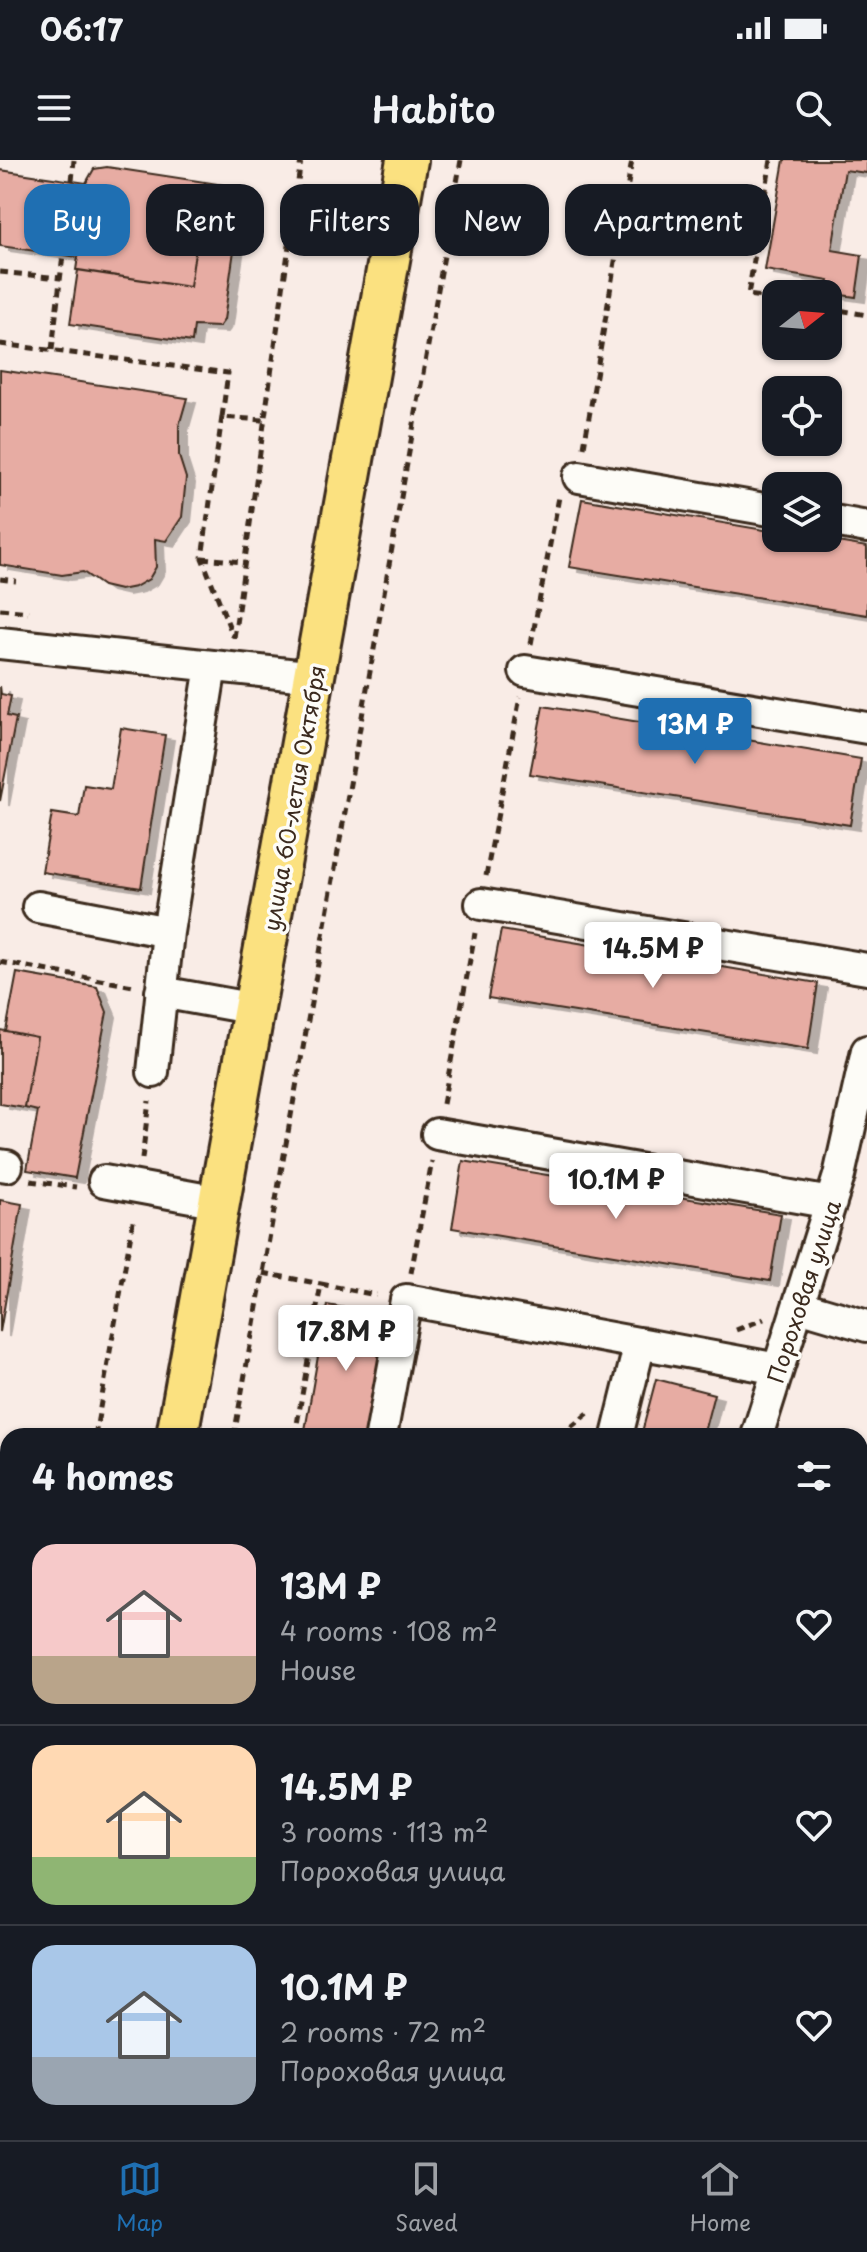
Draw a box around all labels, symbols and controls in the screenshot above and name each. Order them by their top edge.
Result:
text: 06:17 [40,6,123,51]
text: Habito [372,81,495,135]
icon: menu [32,86,76,130]
icon: search [791,86,835,130]
chip: Buy [24,184,130,256]
chip: Rent [146,184,264,256]
chip: Filters [280,184,419,256]
chip: New [435,184,549,256]
chip: Apartment [565,184,771,256]
north arrow [762,280,842,360]
map controls [762,280,842,552]
button: locate [762,376,842,456]
button: layers [762,472,842,552]
street label: улица 60-летия Октября [253,663,333,933]
pin: 13M ₽ [639,698,751,766]
text: 13M ₽ [656,704,734,743]
pin: 14.5M ₽ [579,922,727,990]
text: 14.5M ₽ [602,928,704,967]
pin: 10.1M ₽ [542,1153,690,1221]
text: 10.1M ₽ [567,1159,665,1198]
street label: Пороховая улица [758,1195,848,1387]
pin: 17.8M ₽ [272,1305,420,1373]
text: 17.8M ₽ [296,1311,396,1350]
text: 4 homes [32,1450,174,1502]
icon: filters [792,1454,836,1498]
text: 13M ₽ [280,1559,381,1611]
icon: home [96,1576,192,1672]
icon: heart [792,1602,836,1646]
text: 4 rooms · 108 m² [280,1611,498,1650]
text: House [280,1650,356,1689]
text: 14.5M ₽ [280,1760,413,1812]
icon: home [96,1777,192,1873]
icon: heart [792,1803,836,1847]
text: 3 rooms · 113 m² [280,1812,488,1851]
text: Пороховая улица [280,1851,505,1890]
text: 10.1M ₽ [280,1960,408,2012]
icon: home [96,1977,192,2073]
icon: heart [792,2003,836,2047]
text: 2 rooms · 72 m² [280,2012,486,2051]
text: Пороховая улица [280,2051,505,2090]
tab: Map [116,2157,163,2238]
tab: Saved [395,2157,458,2238]
tab: Home [690,2157,751,2238]

